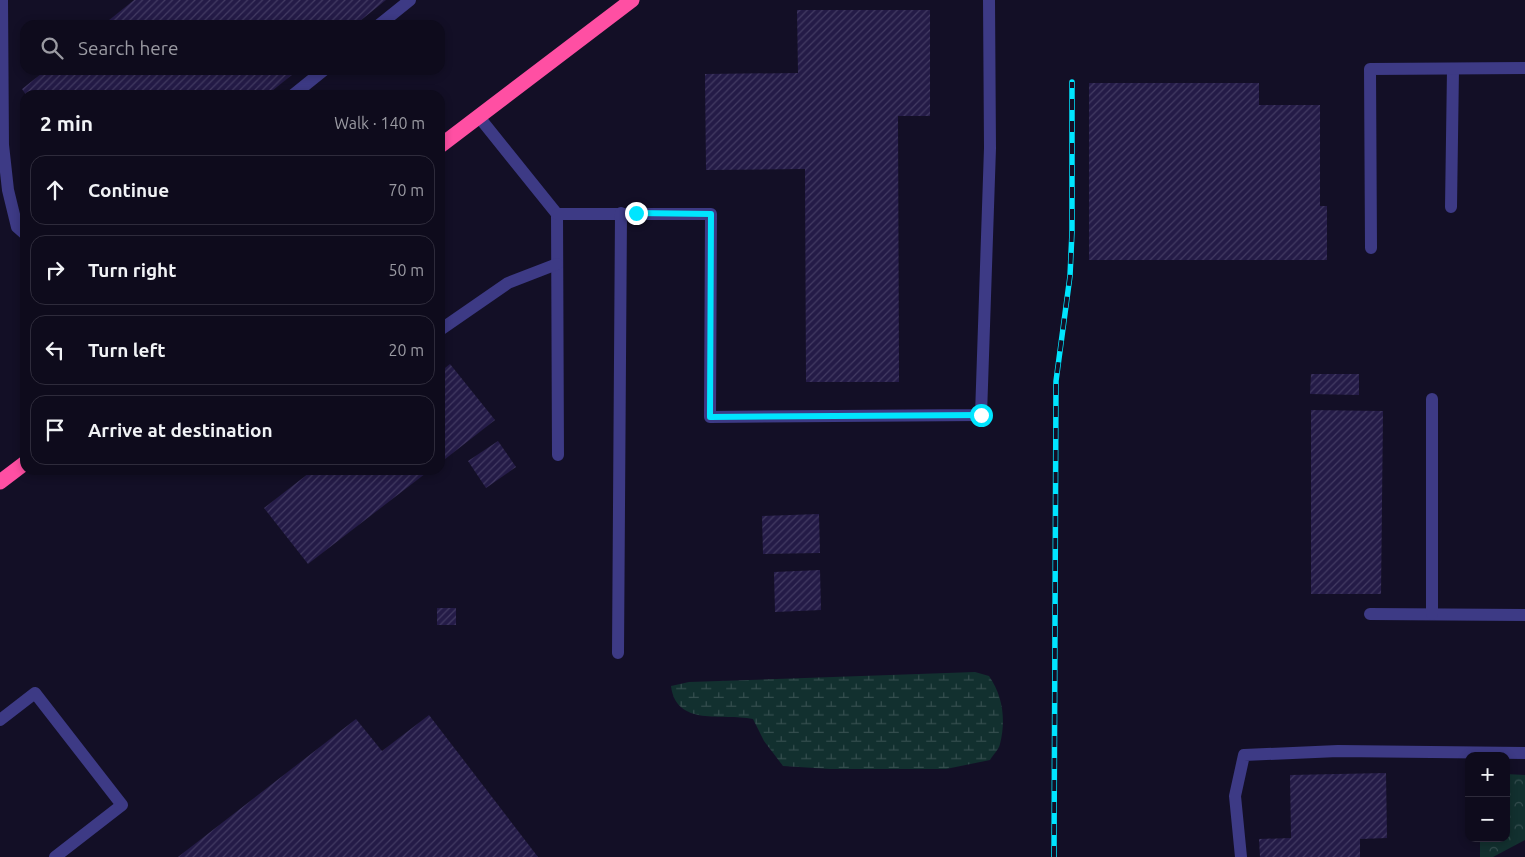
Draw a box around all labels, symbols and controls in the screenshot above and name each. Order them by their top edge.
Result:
search box [20,20,445,75]
icon: search [38,34,66,62]
text: Search here [78,37,178,59]
text: 2 min [40,111,93,135]
text: Walk · 140 m [334,114,425,132]
icon: ahead [41,176,69,204]
text: Continue [88,179,169,201]
text: 70 m [388,181,424,199]
route end [625,202,648,225]
icon: right [41,256,69,284]
text: Turn right [88,259,176,281]
text: 50 m [388,261,424,279]
icon: left [41,336,69,364]
text: Turn left [88,339,166,361]
text: 20 m [388,341,424,359]
route start [970,404,993,427]
icon: arrive [41,416,69,444]
text: Arrive at destination [88,419,273,441]
map controls [1465,752,1510,842]
button: + [1465,752,1510,797]
button: − [1465,797,1510,842]

